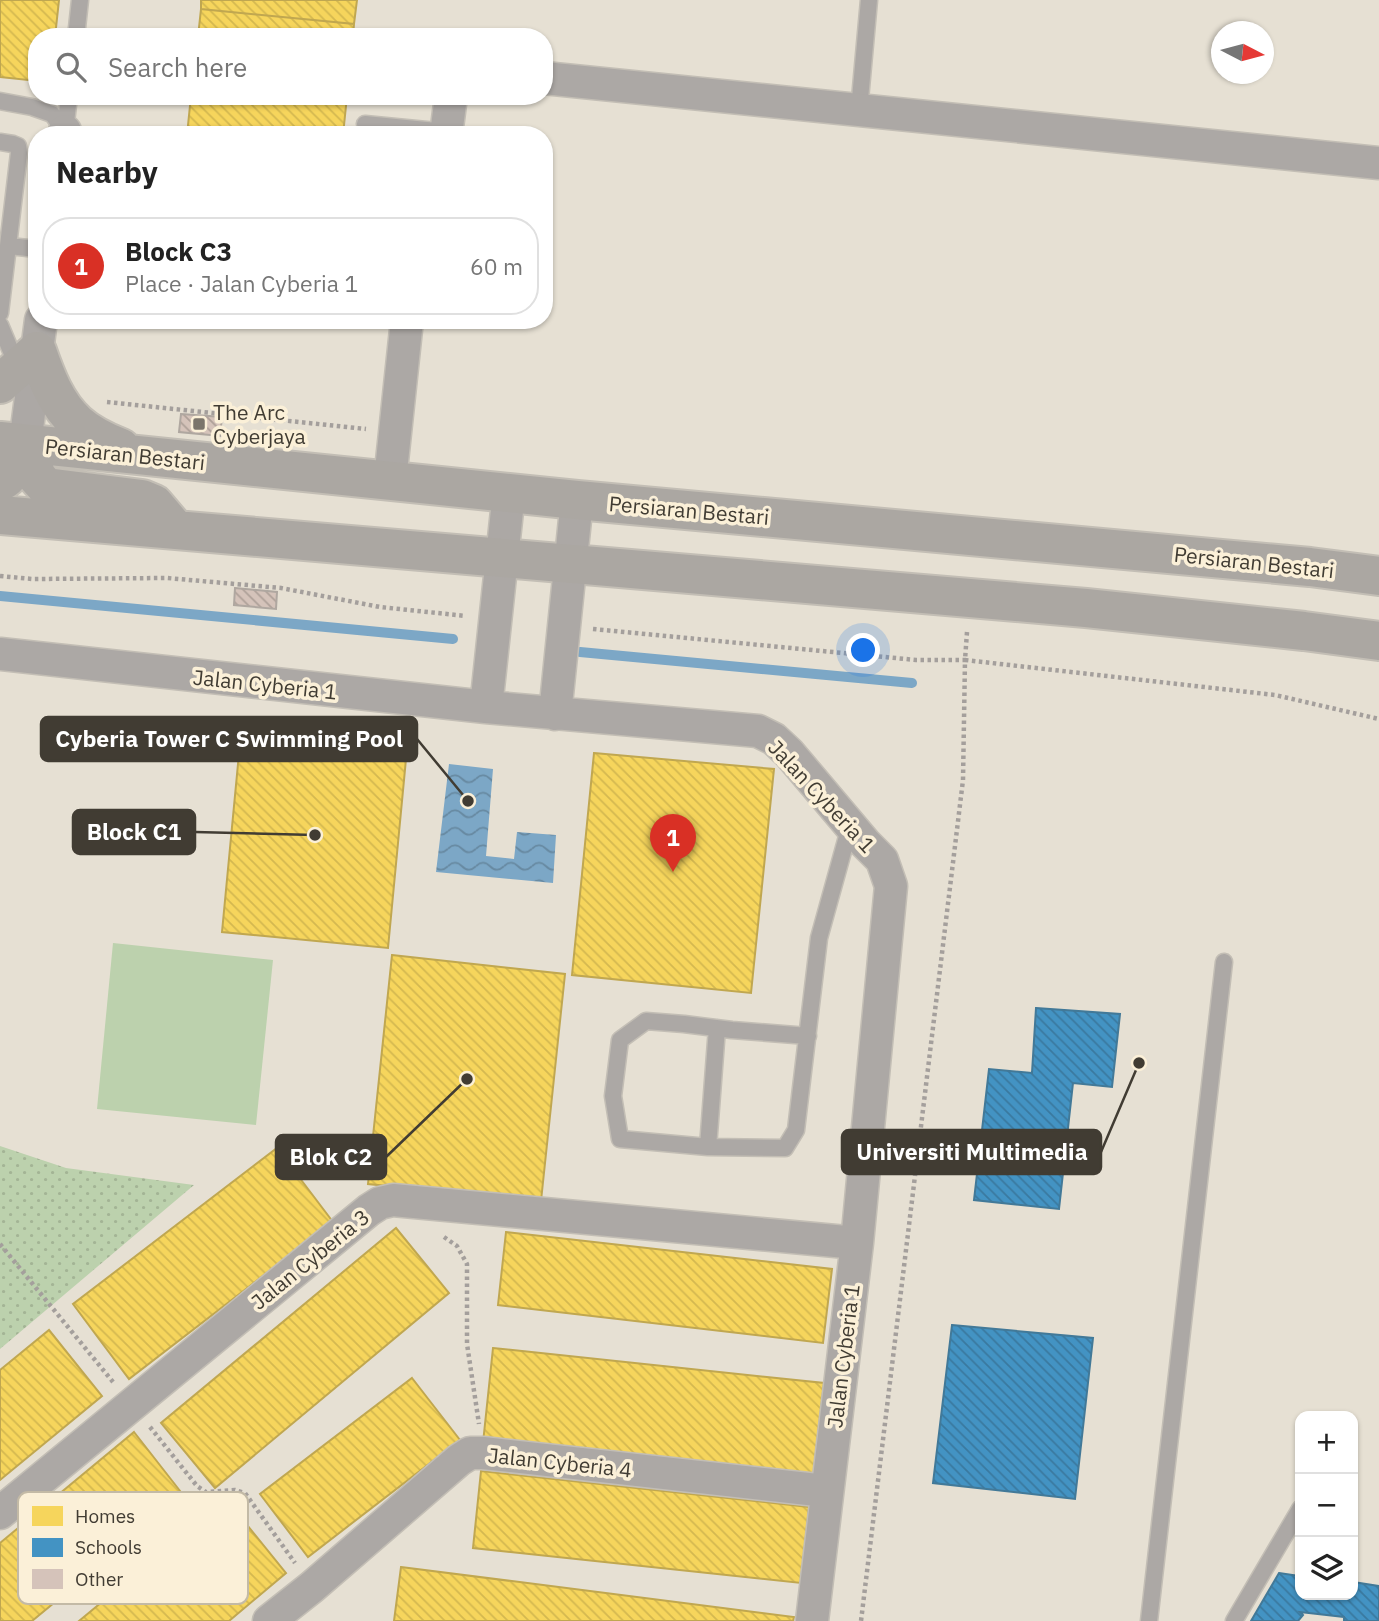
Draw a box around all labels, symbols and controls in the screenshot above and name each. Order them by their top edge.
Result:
north arrow [1211,21,1274,84]
search box [28,28,553,105]
icon: search [52,48,90,86]
text: Search here [108,50,247,84]
text: Nearby [56,152,158,191]
text: Block C3 [125,234,232,268]
text: 1 [74,251,88,281]
text: 60 m [470,251,523,281]
text: Place · Jalan Cyberia 1 [125,268,358,298]
place label: The Arc Cyberjaya [213,398,306,450]
marker: The Arc Cyberjaya [191,416,207,432]
street label: Persiaran Bestari [44,432,206,476]
street label: Persiaran Bestari [608,489,770,531]
street label: Persiaran Bestari [1173,540,1335,584]
your location [846,633,880,667]
street label: Jalan Cyberia 1 [192,663,338,705]
callout: Cyberia Tower C Swimming Pool [41,717,417,761]
text: Cyberia Tower C Swimming Pool [55,723,403,753]
street label: Jalan Cyberia 1 [762,734,882,858]
callout: Block C1 [73,810,195,854]
pin: 1 [650,814,696,872]
text: Block C1 [87,816,182,846]
callout: Universiti Multimedia [842,1130,1101,1174]
callout: Blok C2 [276,1135,386,1179]
text: Universiti Multimedia [856,1136,1088,1166]
text: Blok C2 [290,1141,372,1171]
street label: Jalan Cyberia 3 [245,1203,375,1315]
street label: Jalan Cyberia 1 [820,1282,866,1430]
map controls [1295,1411,1358,1600]
button: + [1295,1411,1358,1474]
street label: Jalan Cyberia 4 [487,1441,633,1483]
button: − [1295,1474,1358,1537]
legend [18,1492,248,1604]
text: Homes [75,1504,135,1528]
text: Schools [75,1535,142,1559]
button: layers [1295,1537,1358,1600]
text: Other [75,1567,123,1591]

